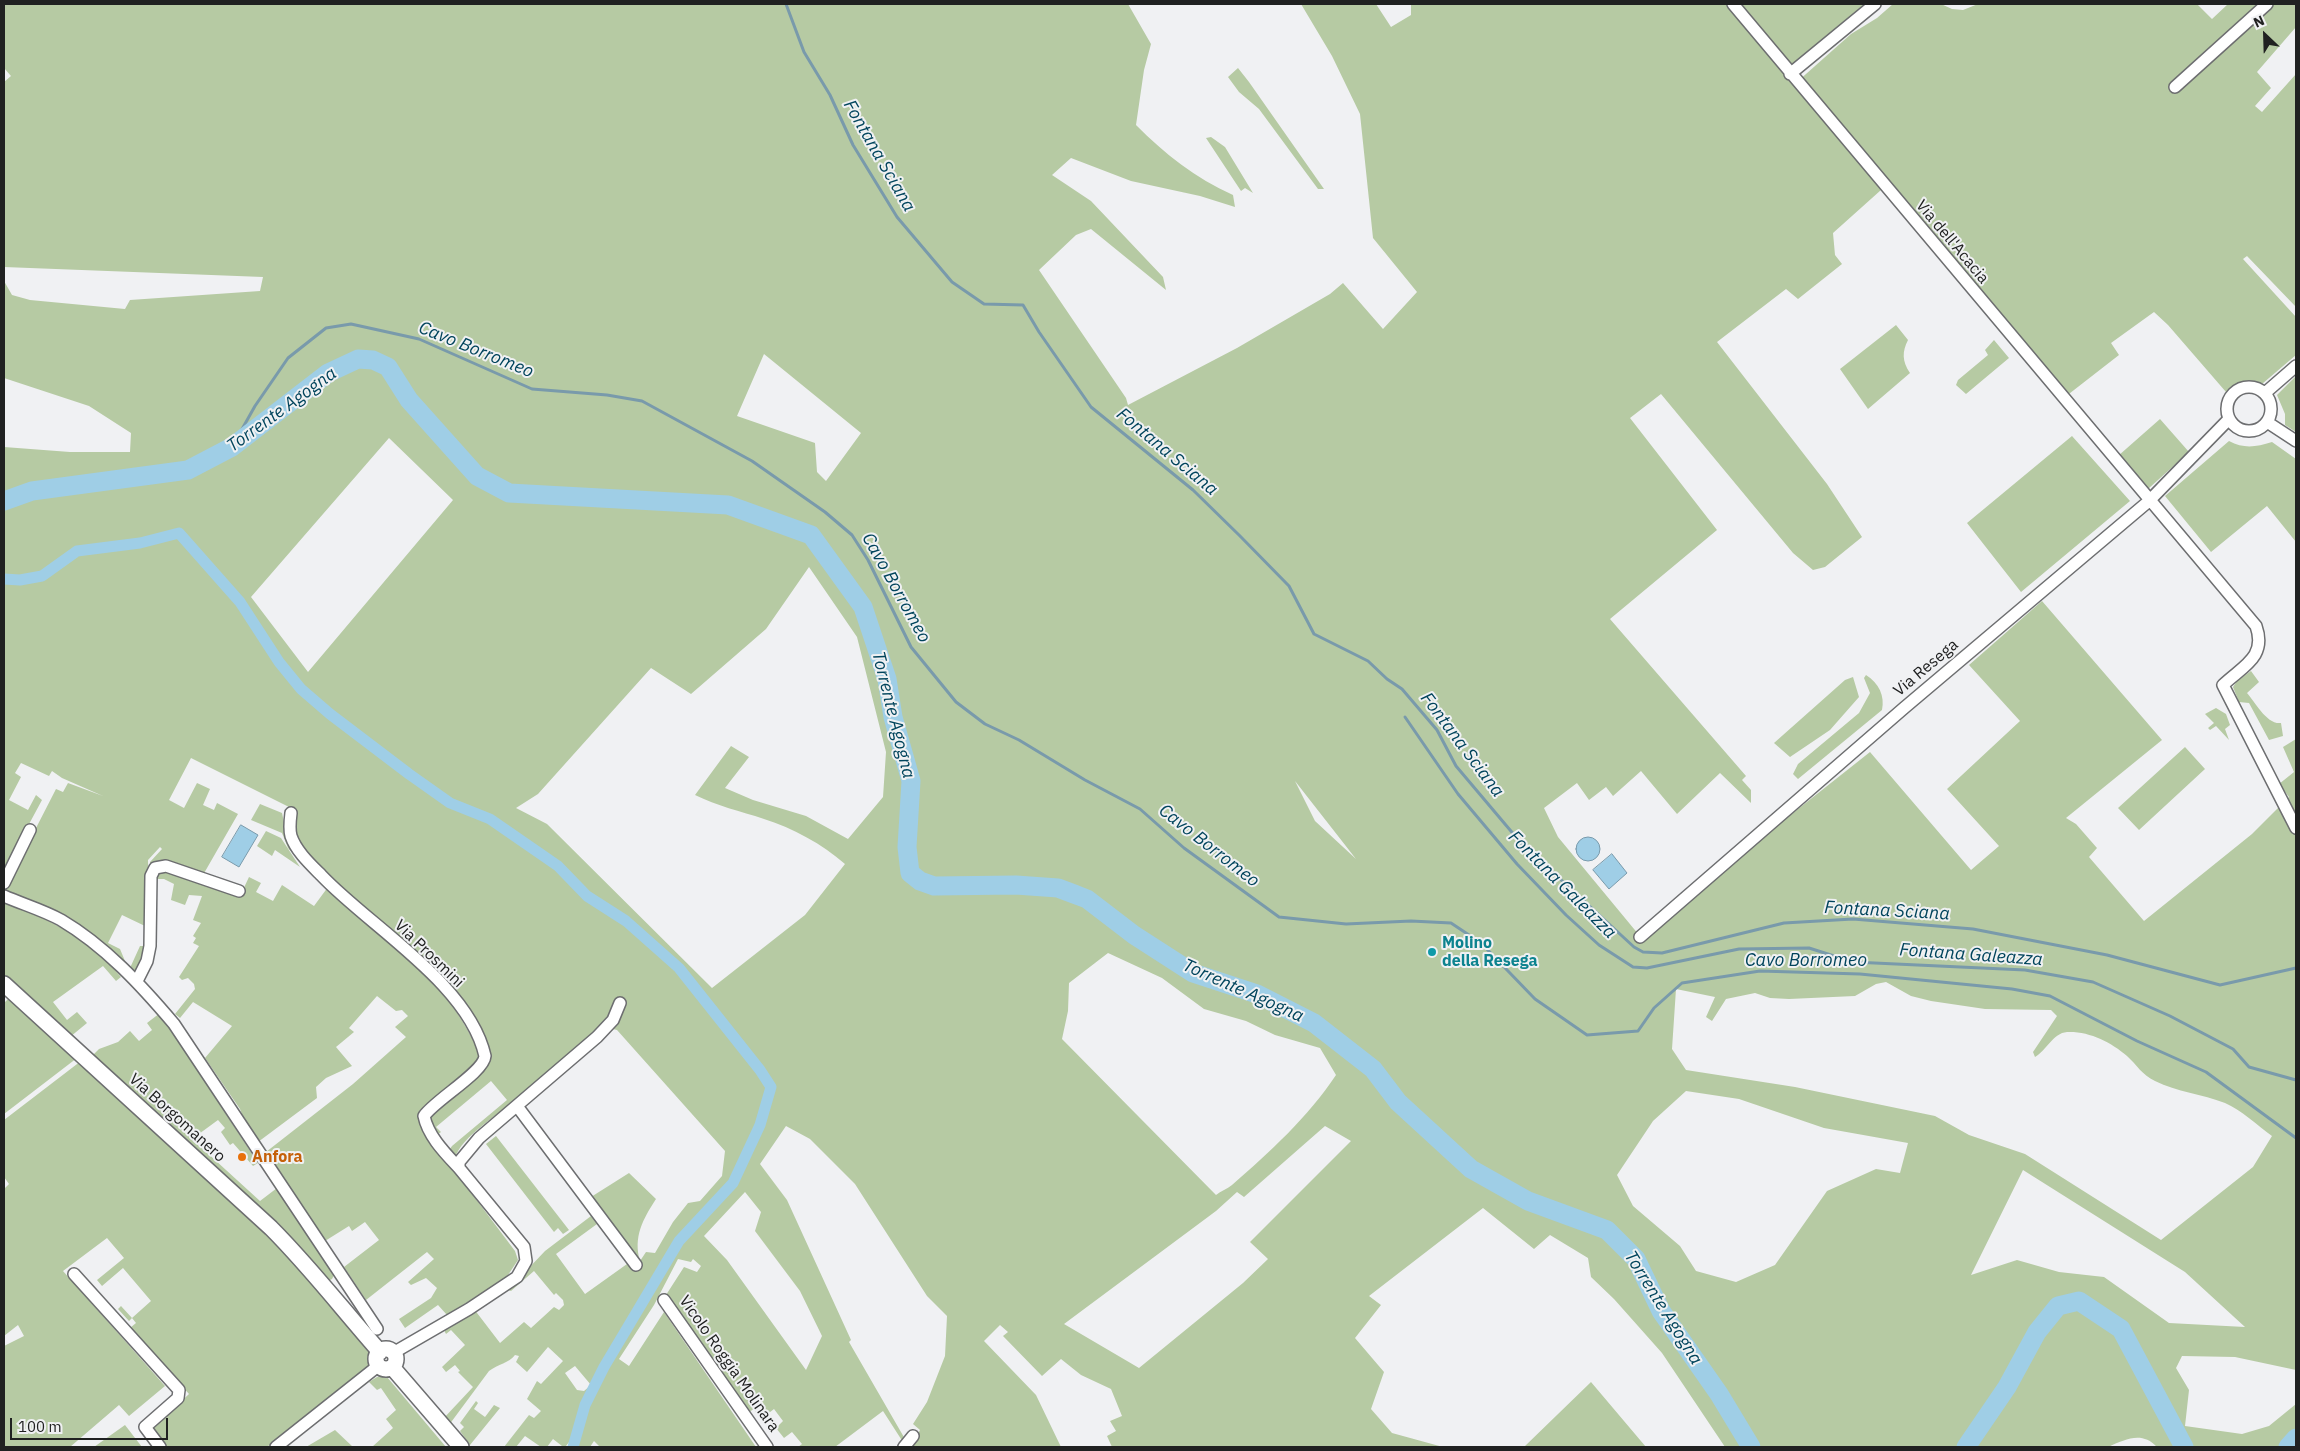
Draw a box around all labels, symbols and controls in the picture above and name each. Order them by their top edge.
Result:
north arrow [2240,10,2290,60]
text: N [2251,11,2267,32]
water label: Fontana Sciana [838,96,920,216]
street label: Via dell'Acacia [1911,196,1993,288]
water label: Cavo Borromeo [415,317,537,383]
water label: Torrente Agogna [223,363,341,457]
water label: Fontana Sciana [1112,403,1222,501]
water label: Cavo Borromeo [857,529,935,647]
street label: Via Resega [1890,635,1962,701]
water label: Torrente Agogna [867,649,919,781]
water label: Fontana Sciana [1416,688,1508,802]
water label: Cavo Borromeo [1154,800,1264,892]
water label: Fontana Galeazza [1504,827,1620,943]
water label: Fontana Sciana [1824,897,1950,925]
street label: Via Prosmini [390,916,468,992]
place label: Molino della Resega [1442,933,1538,971]
water label: Fontana Galeazza [1899,939,2043,971]
marker: Molino della Resega [1426,946,1438,958]
water label: Cavo Borromeo [1745,950,1867,972]
water label: Torrente Agogna [1179,955,1307,1027]
street label: Via Borgomanero [125,1070,229,1166]
place label: Anfora [252,1147,303,1167]
marker: Anfora [236,1151,248,1163]
water label: Torrente Agogna [1619,1247,1707,1369]
street label: Vicolo Roggia Molinara [675,1292,783,1436]
scale bar [12,1408,170,1440]
text: 100 m [18,1417,62,1436]

